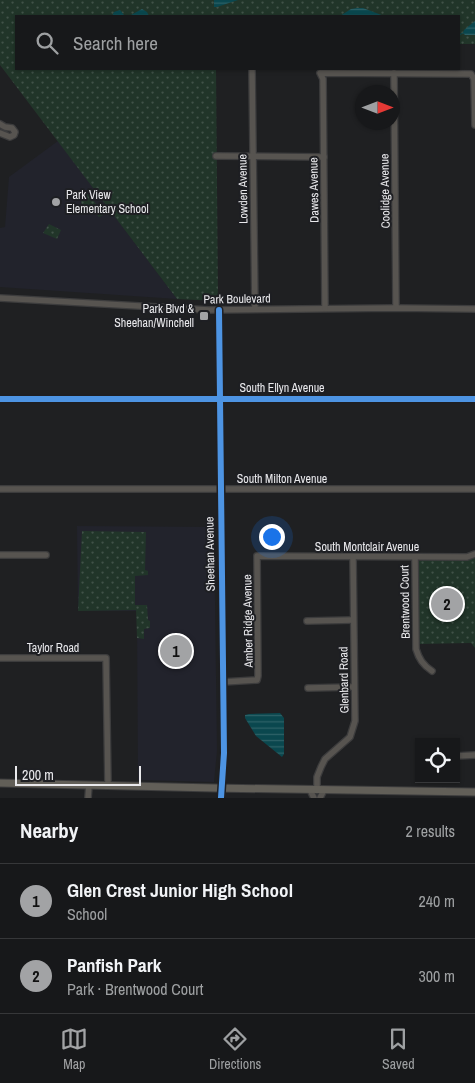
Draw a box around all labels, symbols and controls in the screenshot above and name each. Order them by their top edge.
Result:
search box [15,15,460,70]
icon: search [33,29,61,57]
text: Search here [73,30,158,56]
north arrow [355,85,400,130]
street label: Coolidge Avenue [376,153,394,229]
street label: Lowden Avenue [234,154,252,224]
street label: Dawes Avenue [305,157,323,223]
place label: Park View Elementary School [66,187,149,217]
marker: Park View Elementary School [50,196,62,208]
street label: Park Boulevard [203,290,271,308]
place label: Park Blvd & Sheehan/Winchell [114,301,194,331]
marker: Park Blvd & Sheehan/Winchell [198,310,210,322]
street label: South Ellyn Avenue [239,380,325,396]
street label: South Milton Avenue [237,471,327,487]
street label: Sheehan Avenue [201,516,219,592]
your location [259,524,285,550]
street label: South Montclair Avenue [315,539,419,555]
street label: Brentwood Court [396,565,414,639]
street label: Amber Ridge Avenue [239,574,257,669]
pin: 2 [431,585,463,623]
pin: 1 [160,632,192,670]
street label: Taylor Road [27,640,79,656]
street label: Glenbard Road [335,646,353,714]
map controls [415,738,460,783]
button: locate [415,738,460,783]
scale bar [15,763,141,786]
text: 200 m [22,766,54,784]
text: Nearby [20,816,78,845]
text: 2 results [405,820,455,842]
text: Glen Crest Junior High School [67,877,293,903]
text: 1 [32,890,40,912]
text: 240 m [419,890,455,912]
text: School [67,903,107,925]
text: Panfish Park [67,952,161,978]
text: 2 [32,965,40,987]
text: 300 m [419,965,455,987]
text: Park · Brentwood Court [67,978,203,1000]
tab: Map [60,1025,88,1073]
tab: Directions [209,1025,261,1073]
tab: Saved [382,1025,415,1073]

